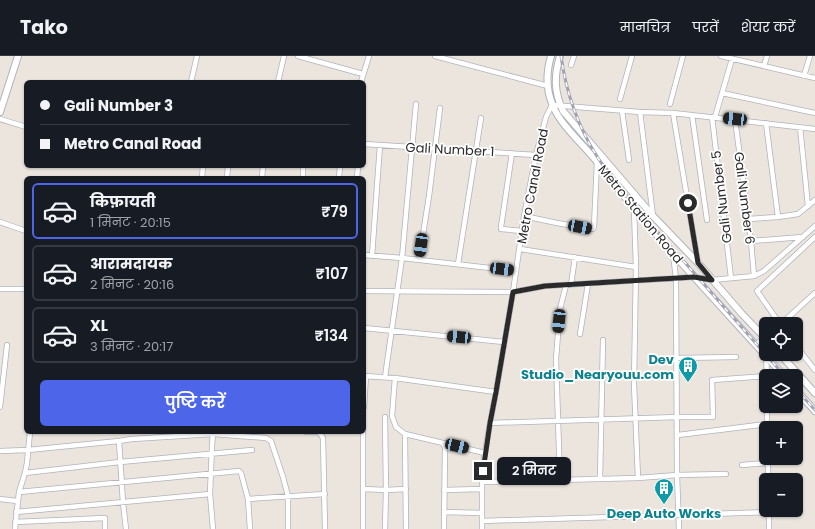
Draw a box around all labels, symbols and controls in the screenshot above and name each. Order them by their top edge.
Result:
text: Tako [20,14,68,41]
text: मानचित्र [620,17,670,37]
text: परतें [692,17,719,37]
text: शेयर करें [741,17,795,37]
text: Gali Number 3 [64,95,173,116]
car [722,112,748,126]
street label: Metro Canal Road [512,127,553,245]
text: Metro Canal Road [64,133,201,154]
street label: Gali Number 1 [405,138,495,161]
street label: Gali Number 5 [706,150,737,244]
street label: Gali Number 6 [729,151,760,245]
street label: Metro Station Road [594,161,688,268]
text: किफ़ायती [90,191,156,212]
icon: car [42,193,78,229]
route start [679,194,697,212]
text: ₹79 [321,201,348,222]
text: 1 मिनट · 20:15 [90,213,171,232]
car [567,219,593,235]
car [413,232,429,258]
text: आरामदायक [90,253,173,274]
icon: car [42,255,78,291]
car [489,262,515,276]
text: ₹107 [315,263,348,284]
text: 2 मिनट · 20:16 [90,275,174,294]
car [552,308,566,334]
text: XL [90,315,108,336]
icon: car [42,317,78,353]
map controls [759,317,803,517]
button: locate [759,317,803,361]
text: ₹134 [315,325,348,346]
car [447,330,471,344]
text: 3 मिनट · 20:17 [90,337,173,356]
place label: Dev Studio_Nearyouu.com [521,350,675,384]
building icon: Dev Studio_Nearyouu.com [677,355,699,383]
button: layers [759,369,803,413]
button: पुष्टि करें [40,380,350,426]
button: + [759,421,803,465]
car [444,437,470,455]
callout: 2 मिनट [497,457,571,485]
text: 2 मिनट [512,461,556,480]
route end [474,462,492,480]
button: − [759,473,803,517]
building icon: Deep Auto Works [653,477,675,505]
place label: Deep Auto Works [607,504,721,523]

